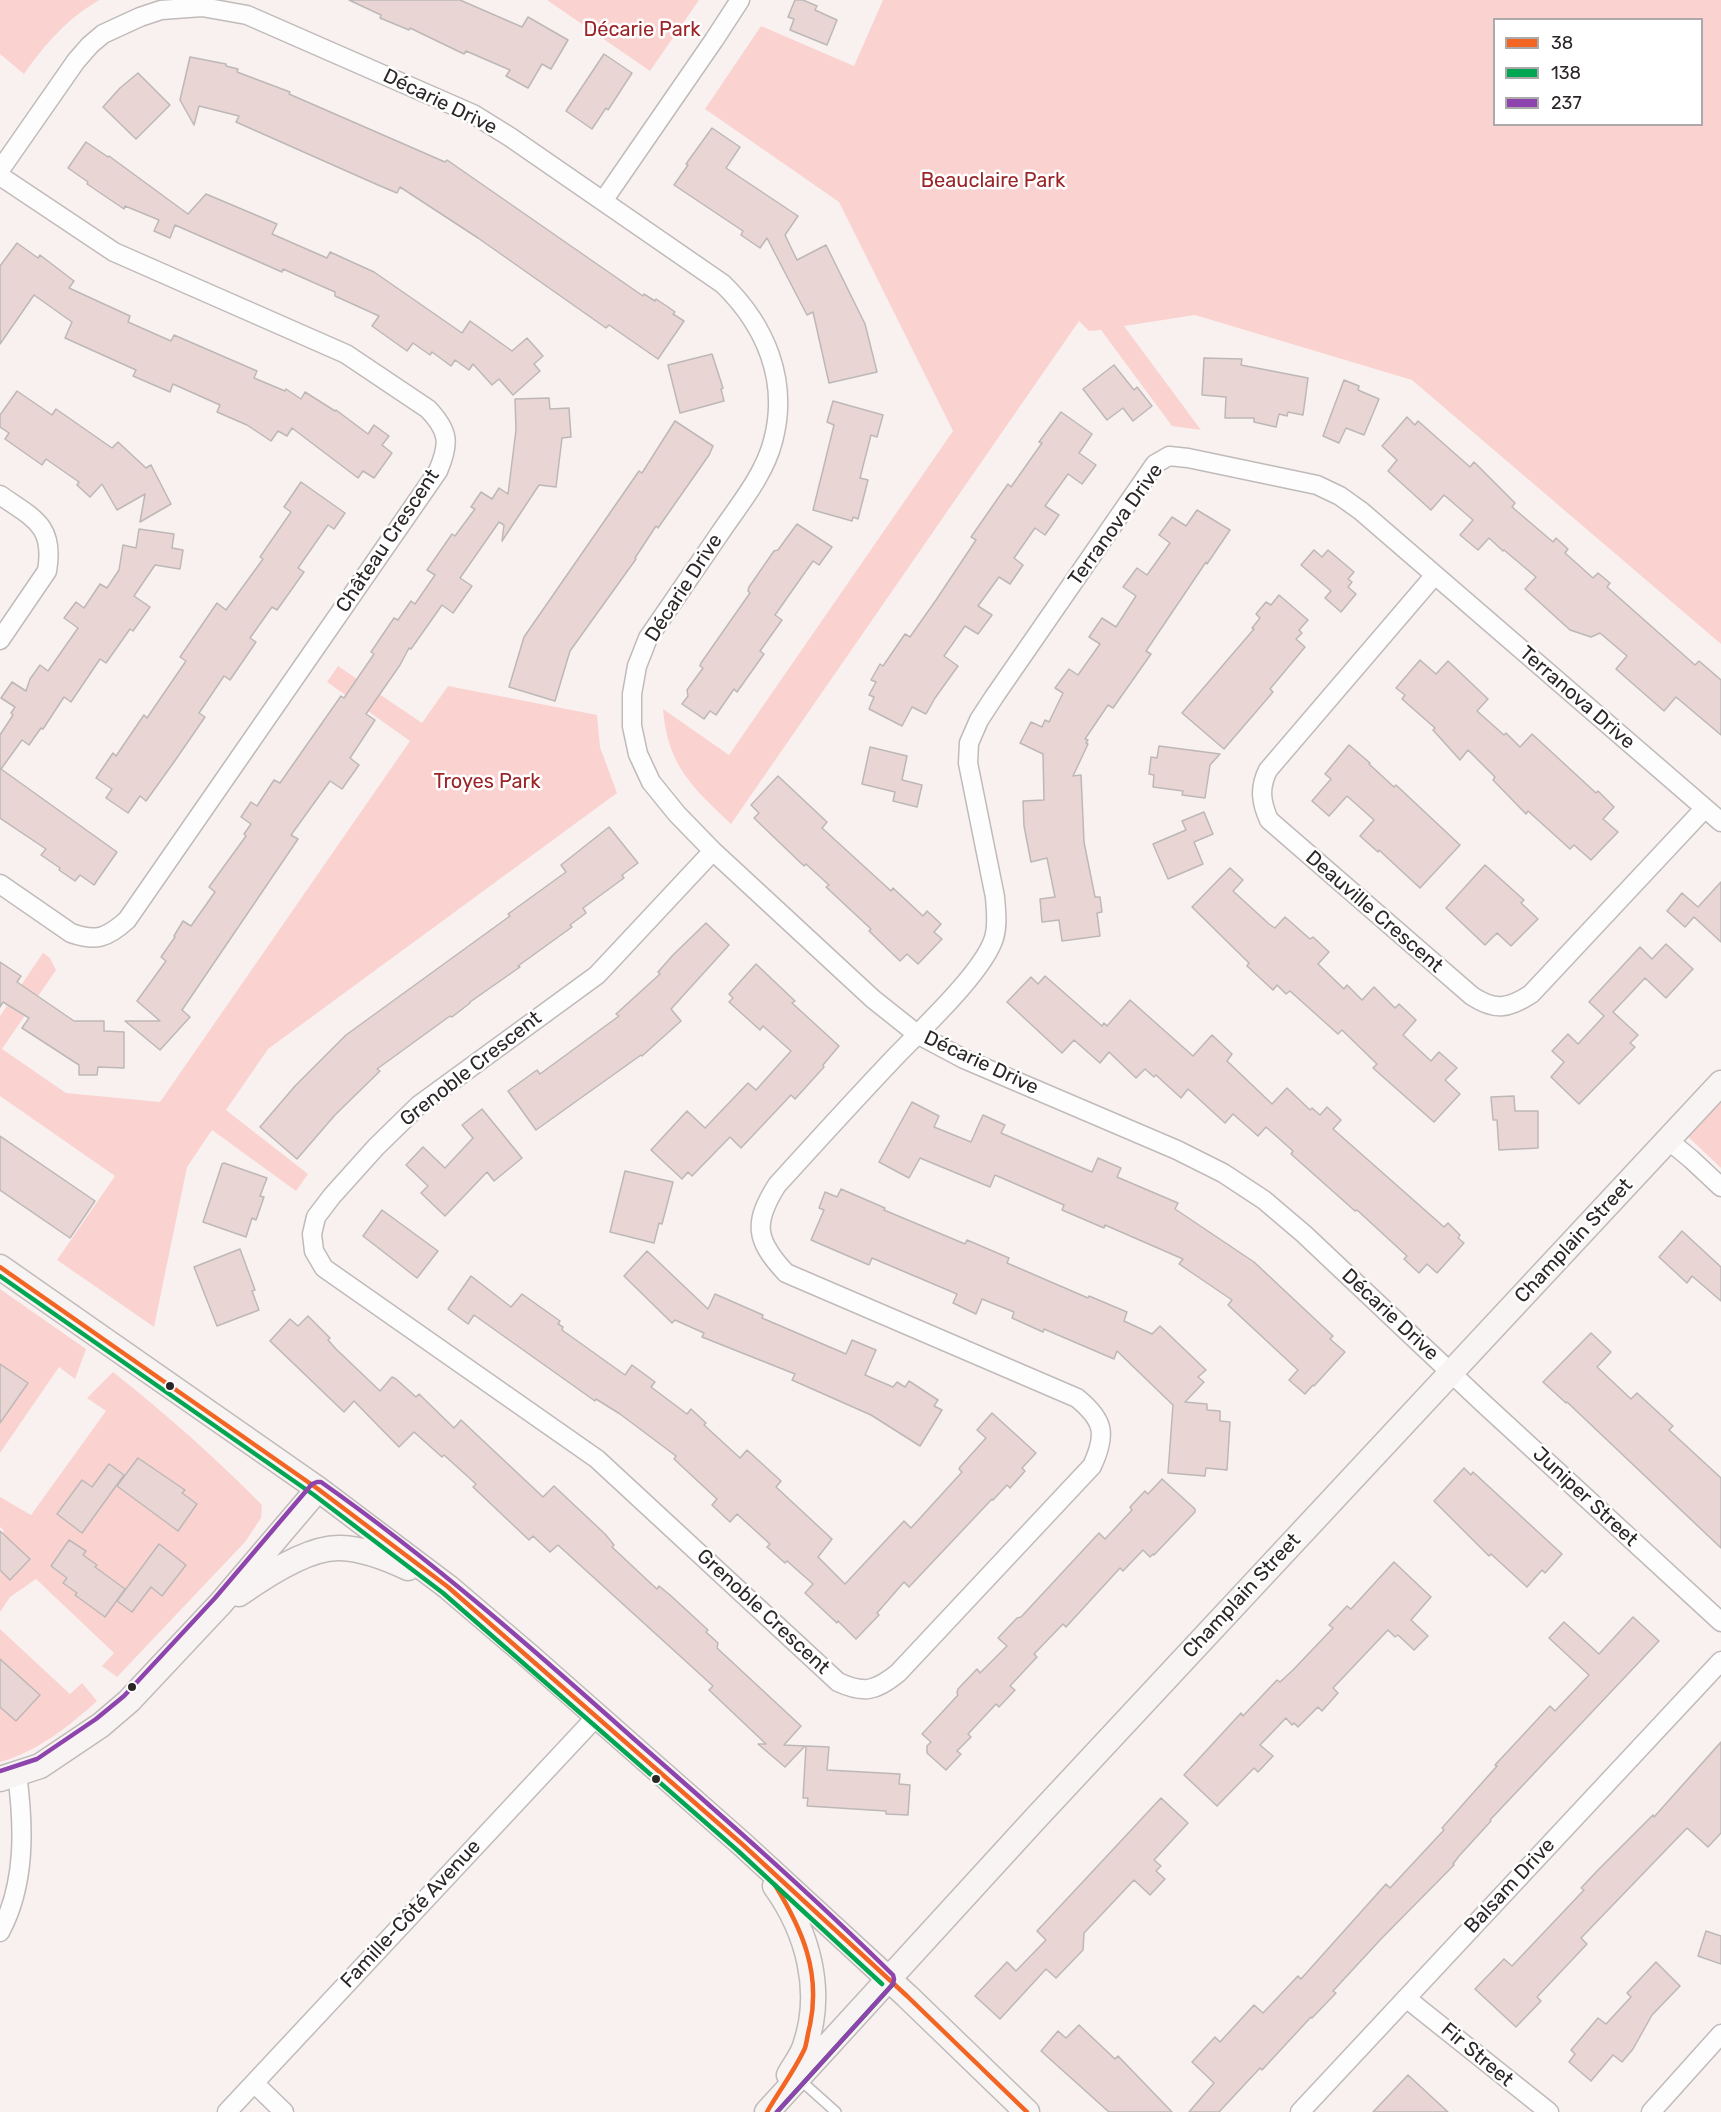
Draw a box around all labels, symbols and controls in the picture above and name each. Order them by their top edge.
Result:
park label: Décarie Park [583,18,701,42]
legend [1493,18,1703,126]
text: 38 [1551,32,1573,54]
text: 138 [1551,62,1581,84]
street label: Décarie Drive [379,64,501,140]
text: 237 [1551,92,1582,114]
park label: Beauclaire Park [921,169,1065,193]
street label: Terranova Drive [1064,459,1168,591]
street label: Château Crescent [331,465,445,617]
street label: Décarie Drive [640,530,728,646]
street label: Terranova Drive [1514,641,1640,755]
park label: Troyes Park [433,770,541,794]
street label: Deauville Crescent [1300,846,1448,978]
street label: Grenoble Crescent [396,1006,546,1132]
street label: Décarie Drive [920,1026,1042,1100]
street label: Champlain Street [1510,1174,1638,1308]
street label: Décarie Drive [1337,1264,1443,1366]
unlabelled marker [164,1380,176,1392]
street label: Juniper Street [1527,1442,1643,1552]
street label: Champlain Street [1178,1529,1306,1663]
street label: Grenoble Crescent [692,1544,834,1680]
unlabelled marker [126,1681,138,1693]
unlabelled marker [650,1773,662,1785]
street label: Balsam Drive [1460,1833,1560,1939]
street label: Famille-Côté Avenue [336,1835,486,1993]
street label: Fir Street [1436,2018,1518,2092]

